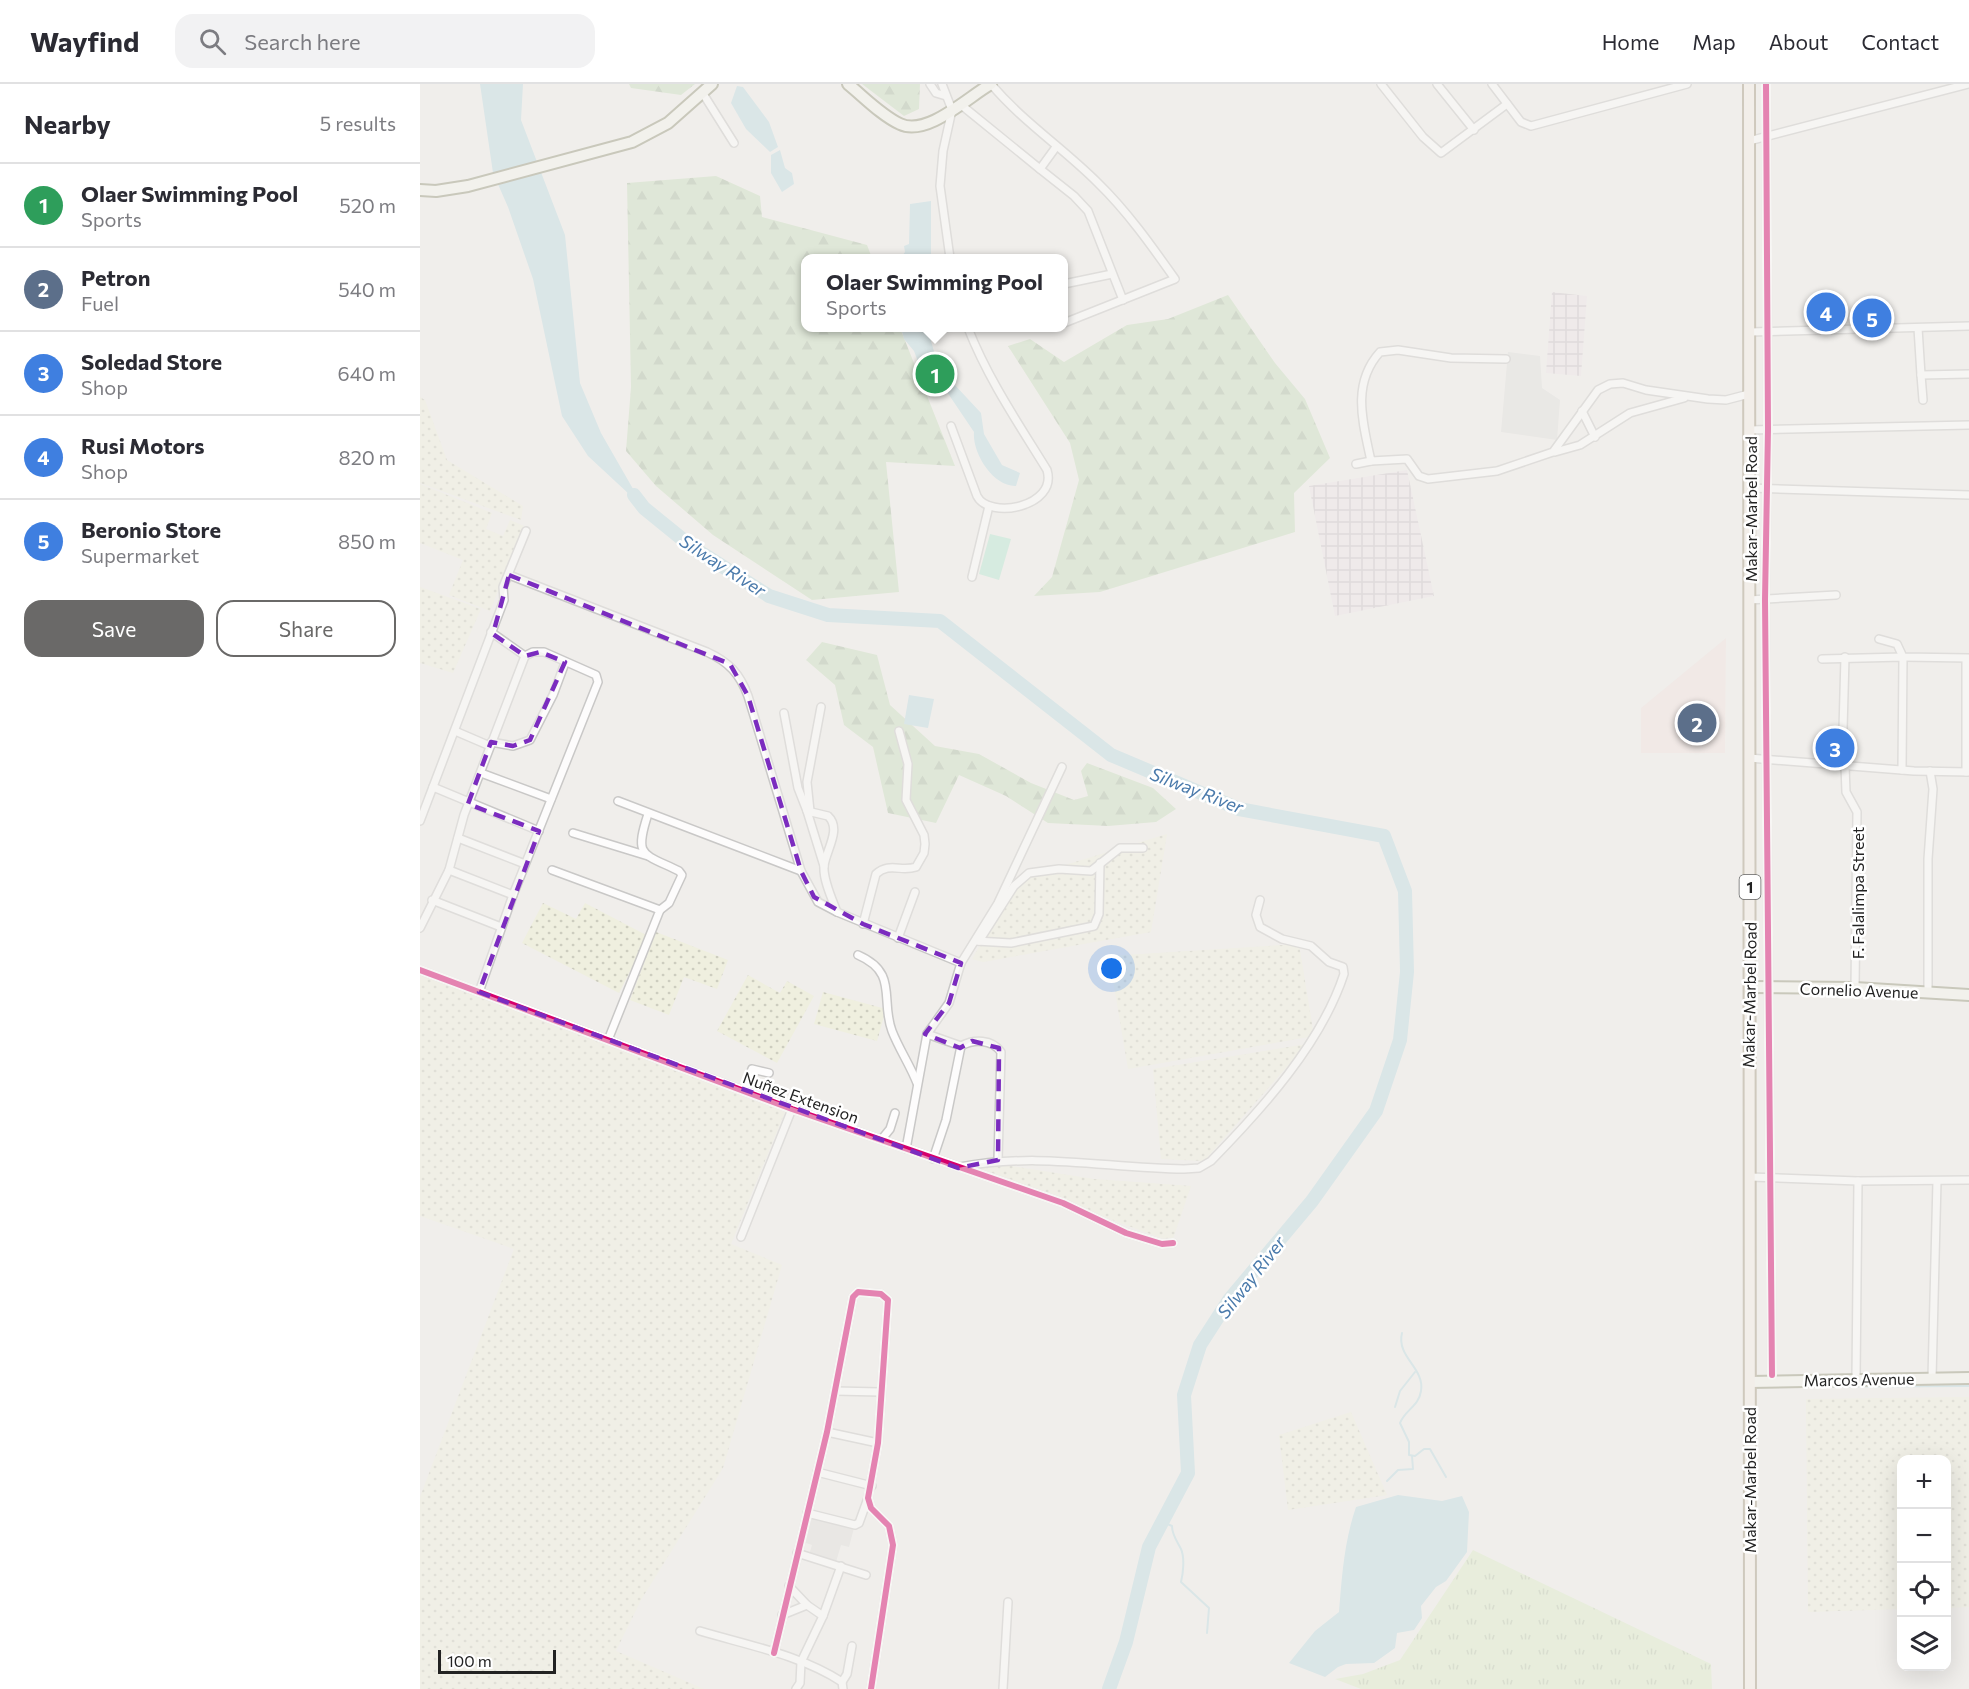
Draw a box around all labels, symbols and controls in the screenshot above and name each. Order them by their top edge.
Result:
search box [175,14,595,68]
text: Wayfind [30,24,139,58]
icon: search [196,25,229,58]
text: Search here [244,28,361,55]
text: Home [1602,29,1659,54]
text: Map [1692,29,1736,54]
text: About [1769,29,1828,54]
text: Contact [1861,29,1939,54]
text: Nearby [24,108,111,139]
text: 5 results [320,111,396,135]
text: Olaer Swimming Pool [81,180,298,207]
text: 1 [39,193,48,217]
text: 520 m [339,193,396,217]
text: Sports [81,207,142,231]
popup [801,254,1068,332]
text: Petron [81,264,150,291]
text: Olaer Swimming Pool [826,268,1043,295]
text: 2 [38,277,49,301]
text: 540 m [338,277,396,301]
pin: 4 [1806,290,1846,334]
text: Fuel [81,291,119,315]
text: Sports [826,295,887,319]
pin: 5 [1852,296,1892,340]
text: Soledad Store [81,348,222,375]
pin: 1 [916,352,954,396]
text: 3 [38,361,49,385]
text: 640 m [338,361,396,385]
text: Shop [81,375,128,399]
text: Rusi Motors [81,432,205,459]
street label: Makar-Marbel Road [1741,436,1760,582]
text: 4 [37,445,50,469]
text: 820 m [339,445,396,469]
text: Shop [81,459,128,483]
text: Beronio Store [81,516,221,543]
text: 5 [38,529,49,553]
text: 850 m [338,529,396,553]
water label: Silway River [676,529,771,601]
text: Supermarket [81,543,199,567]
button: Save [24,600,204,657]
button: Share [216,600,396,657]
pin: 2 [1678,700,1716,746]
pin: 3 [1816,726,1854,770]
water label: Silway River [1147,762,1248,818]
street label: F. Falalimpa Street [1848,826,1867,959]
road number: 1 [1740,875,1760,899]
street label: Makar-Marbel Road [1738,922,1760,1068]
your location [1097,954,1126,983]
street label: Cornelio Avenue [1799,978,1919,1002]
street label: Nuñez Extension [741,1067,861,1127]
water label: Silway River [1212,1231,1290,1322]
street label: Marcos Avenue [1804,1369,1914,1389]
street label: Makar-Marbel Road [1740,1407,1759,1553]
map controls [1897,1455,1951,1671]
button: + [1897,1455,1951,1509]
button: − [1897,1509,1951,1563]
button: locate [1897,1563,1951,1617]
button: layers [1897,1617,1951,1671]
scale bar [438,1647,556,1674]
text: 100 m [447,1651,492,1670]

